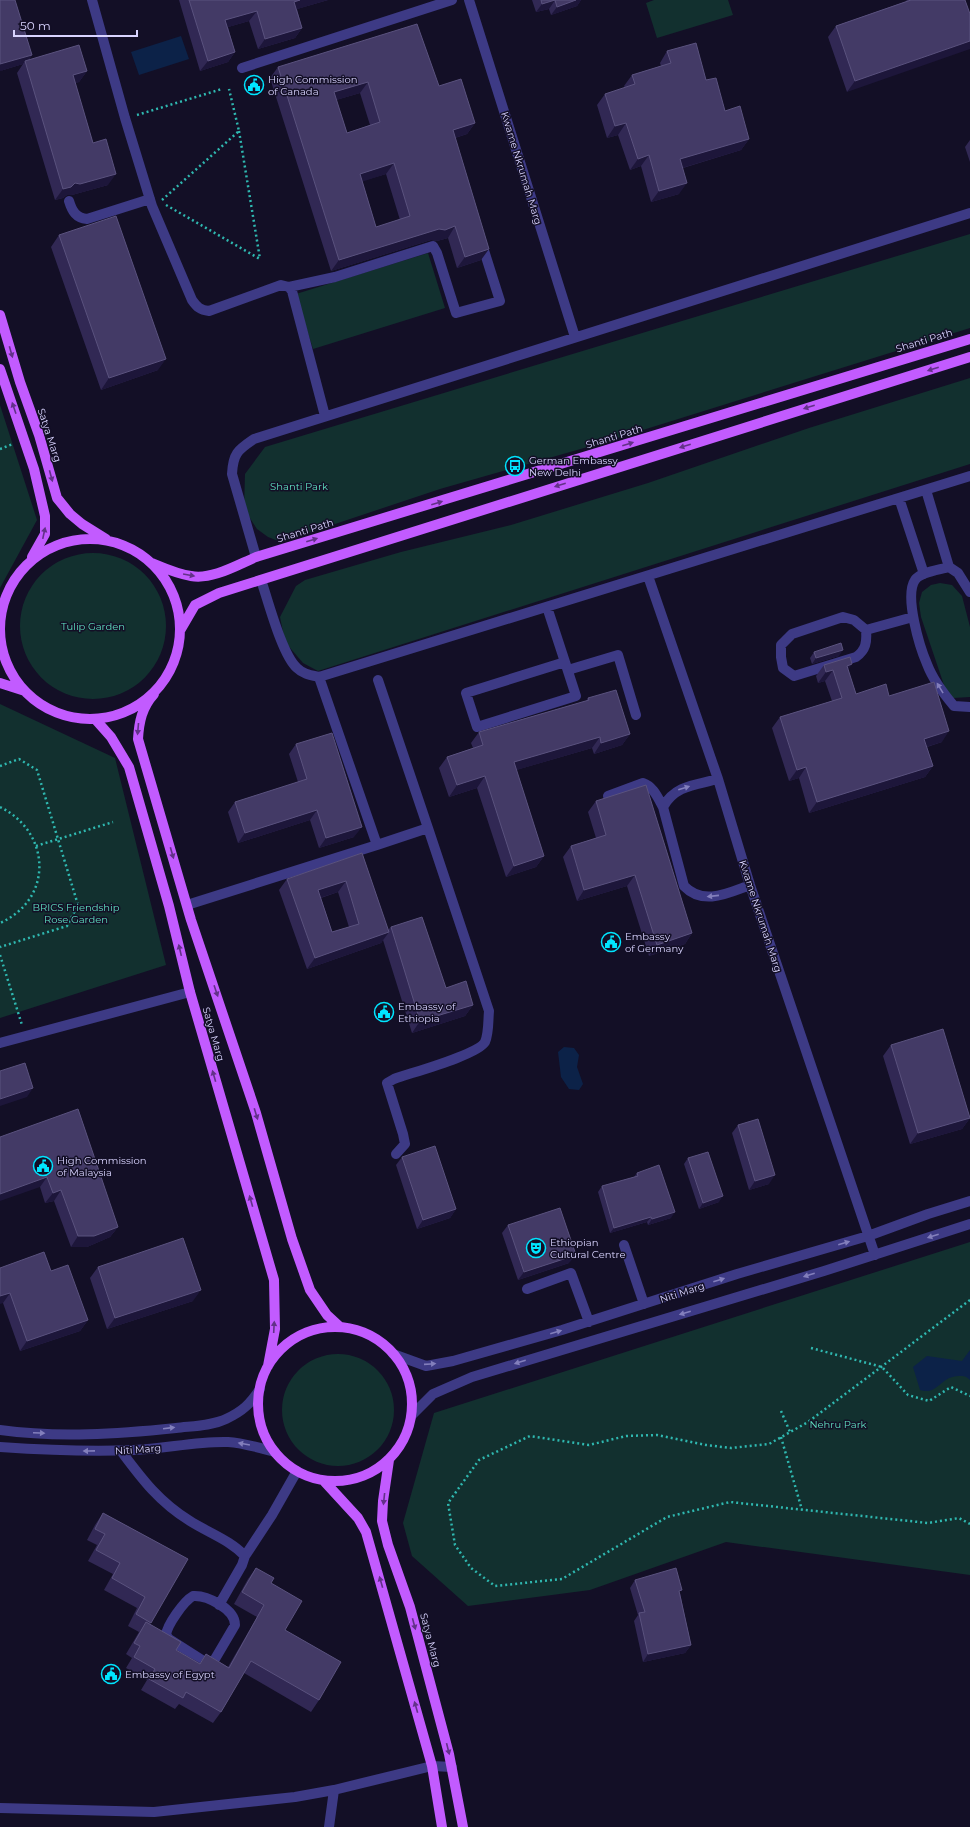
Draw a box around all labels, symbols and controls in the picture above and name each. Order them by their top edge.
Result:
scale bar [14,12,137,38]
text: 50 m [20,18,51,33]
place label: High Commission of Canada [268,73,358,98]
public building icon: High Commission of Canada [243,74,265,96]
street label: Kwame Nkrumah Marg [498,110,545,226]
street label: Shanti Path [894,326,954,355]
one-way arrow [8,347,14,359]
one-way arrow [926,366,938,372]
one-way arrow [10,402,16,414]
one-way arrow [802,404,814,410]
street label: Satya Marg [35,407,64,464]
street label: Shanti Path [584,422,644,451]
one-way arrow [623,441,635,447]
one-way arrow [678,443,690,449]
place label: German Embassy New Delhi [529,454,618,479]
bus stop icon: German Embassy New Delhi [504,455,526,477]
one-way arrow [48,470,54,482]
park label: Shanti Park [270,480,328,493]
one-way arrow [554,482,566,488]
one-way arrow [431,500,443,506]
street label: Shanti Path [275,516,335,545]
one-way arrow [41,527,47,540]
one-way arrow [307,537,319,543]
one-way arrow [182,572,195,578]
park label: Tulip Garden [61,620,125,633]
one-way arrow [936,683,944,693]
one-way arrow [135,722,142,735]
one-way arrow [678,785,690,791]
one-way arrow [169,848,175,860]
street label: Kwame Nkrumah Marg [736,858,785,974]
one-way arrow [707,893,719,899]
park label: BRICS Friendship Rose Garden [32,901,120,926]
place label: Embassy of Germany [625,930,684,955]
public building icon: Embassy of Germany [600,931,622,953]
one-way arrow [176,944,182,957]
one-way arrow [213,985,219,997]
place label: Embassy of Ethiopia [398,1000,456,1025]
public building icon: Embassy of Ethiopia [373,1001,395,1023]
street label: Satya Marg [200,1006,227,1063]
one-way arrow [211,1070,217,1082]
one-way arrow [253,1109,259,1121]
place label: High Commission of Malaysia [57,1154,147,1179]
public building icon: High Commission of Malaysia [32,1155,54,1177]
one-way arrow [248,1194,254,1206]
one-way arrow [927,1233,939,1239]
place label: Ethiopian Cultural Centre [550,1236,625,1261]
theatre icon: Ethiopian Cultural Centre [525,1237,547,1259]
one-way arrow [838,1240,850,1246]
one-way arrow [803,1272,815,1278]
one-way arrow [714,1276,726,1282]
street label: Niti Marg [658,1279,706,1306]
one-way arrow [678,1310,690,1316]
one-way arrow [271,1320,277,1333]
one-way arrow [550,1329,562,1335]
one-way arrow [514,1360,526,1366]
one-way arrow [424,1361,436,1368]
park label: Nehru Park [809,1418,867,1431]
one-way arrow [163,1425,175,1432]
one-way arrow [33,1430,46,1436]
street label: Niti Marg [114,1441,162,1458]
one-way arrow [238,1441,250,1447]
one-way arrow [82,1448,95,1454]
one-way arrow [380,1492,387,1505]
one-way arrow [378,1576,384,1588]
street label: Satya Marg [417,1612,444,1669]
one-way arrow [411,1618,417,1630]
public building icon: Embassy of Egypt [100,1663,122,1685]
place label: Embassy of Egypt [125,1668,215,1681]
one-way arrow [413,1701,419,1713]
one-way arrow [445,1743,451,1755]

